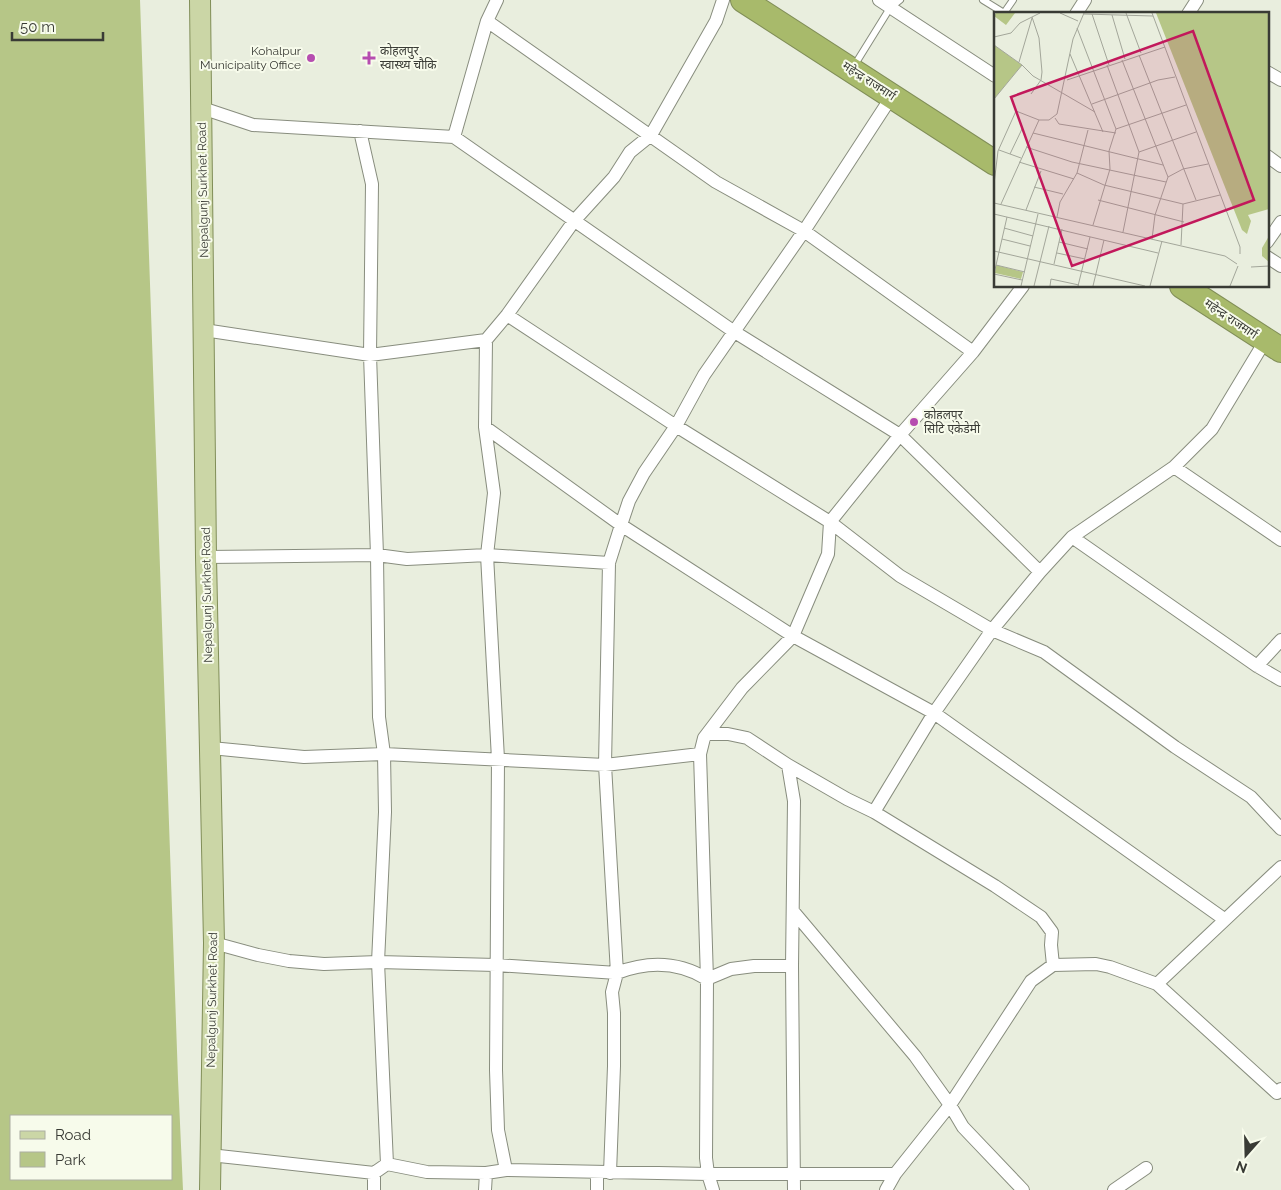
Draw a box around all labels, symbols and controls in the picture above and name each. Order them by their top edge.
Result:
scale bar [12,10,104,42]
inset map [994,12,1268,288]
text: 50 m [20,18,55,36]
place label: कोहलपुर स्वास्थ्य चौकि [380,43,437,72]
place label: Kohalpur Municipality Office [200,44,302,72]
marker: कोहलपुर स्वास्थ्य चौकि [362,51,376,65]
marker: Kohalpur Municipality Office [305,52,317,64]
street label: महेन्द्र राजमार्ग [840,58,900,104]
street label: Nepalgunj Surkhet Road [195,122,211,258]
street label: महेन्द्र राजमार्ग [1202,295,1261,342]
place label: कोहलपुर सिटि एकेडेमी [924,407,981,436]
marker: कोहलपुर सिटि एकेडेमी [908,416,920,428]
street label: Nepalgunj Surkhet Road [199,527,215,663]
street label: Nepalgunj Surkhet Road [204,932,220,1068]
legend [10,1115,172,1180]
text: Road [55,1126,91,1144]
north arrow [1221,1130,1271,1180]
text: Park [55,1151,86,1169]
text: N [1234,1158,1249,1177]

